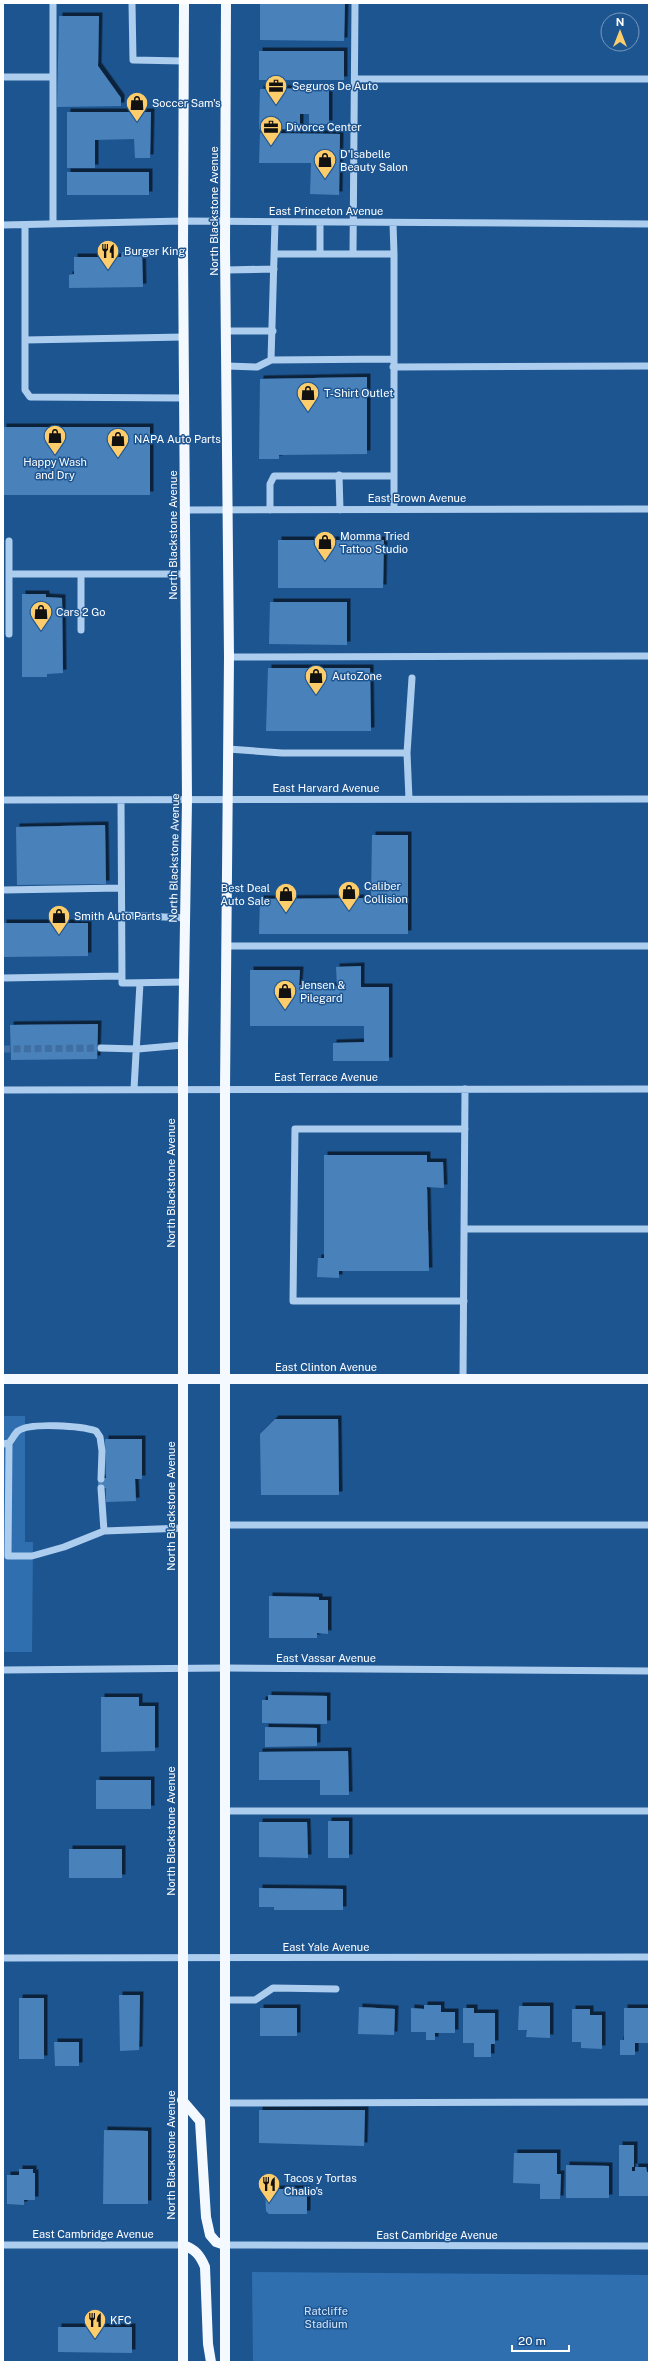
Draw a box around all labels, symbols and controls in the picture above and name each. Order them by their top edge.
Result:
north arrow [600,12,640,52]
text: N [616,16,624,28]
office icon: Seguros De Auto [263,73,289,106]
place label: Seguros De Auto [292,80,378,92]
shop icon: Soccer Sam's [124,90,150,123]
place label: Soccer Sam's [152,97,221,109]
office icon: Divorce Center [258,114,284,147]
place label: Divorce Center [286,121,362,133]
street label: North Blackstone Avenue [208,146,220,276]
shop icon: D'Isabelle Beauty Salon [312,147,338,180]
place label: D'Isabelle Beauty Salon [340,148,408,173]
street label: East Princeton Avenue [269,205,383,217]
restaurant icon: Burger King [95,238,121,271]
place label: Burger King [124,245,185,257]
shop icon: T-Shirt Outlet [295,380,321,413]
place label: T-Shirt Outlet [324,387,393,399]
shop icon: Happy Wash and Dry [42,423,68,456]
shop icon: NAPA Auto Parts [105,426,131,459]
place label: NAPA Auto Parts [134,433,221,445]
place label: Happy Wash and Dry [23,456,87,481]
street label: North Blackstone Avenue [167,470,179,600]
street label: East Brown Avenue [368,492,466,504]
shop icon: Momma Tried Tattoo Studio [312,529,338,562]
place label: Momma Tried Tattoo Studio [340,530,410,555]
shop icon: Cars 2 Go [28,599,54,632]
place label: Cars 2 Go [56,606,106,618]
shop icon: AutoZone [303,663,329,696]
place label: AutoZone [332,670,382,682]
street label: East Harvard Avenue [273,782,379,794]
street label: North Blackstone Avenue [167,793,181,923]
shop icon: Caliber Collision [336,879,362,912]
place label: Caliber Collision [364,880,408,905]
shop icon: Best Deal Auto Sale [273,881,299,914]
place label: Best Deal Auto Sale [220,882,270,907]
shop icon: Smith Auto Parts [46,903,72,936]
place label: Smith Auto Parts [74,910,161,922]
shop icon: Jensen & Pilegard [272,978,298,1011]
place label: Jensen & Pilegard [300,979,346,1004]
street label: East Terrace Avenue [274,1071,378,1083]
street label: North Blackstone Avenue [165,1118,177,1248]
street label: East Clinton Avenue [275,1361,377,1373]
street label: North Blackstone Avenue [165,1441,177,1571]
street label: East Vassar Avenue [276,1652,376,1664]
street label: North Blackstone Avenue [165,1766,177,1896]
street label: East Yale Avenue [283,1941,369,1953]
street label: North Blackstone Avenue [165,2090,177,2220]
restaurant icon: Tacos y Tortas Chalio's [256,2171,282,2204]
place label: Tacos y Tortas Chalio's [284,2172,357,2197]
street label: East Cambridge Avenue [32,2228,154,2240]
street label: East Cambridge Avenue [376,2229,498,2241]
park label: Ratcliffe Stadium [304,2305,348,2330]
restaurant icon: KFC [82,2307,108,2340]
place label: KFC [110,2314,132,2326]
scale bar [512,2327,569,2353]
text: 20 m [518,2334,546,2348]

